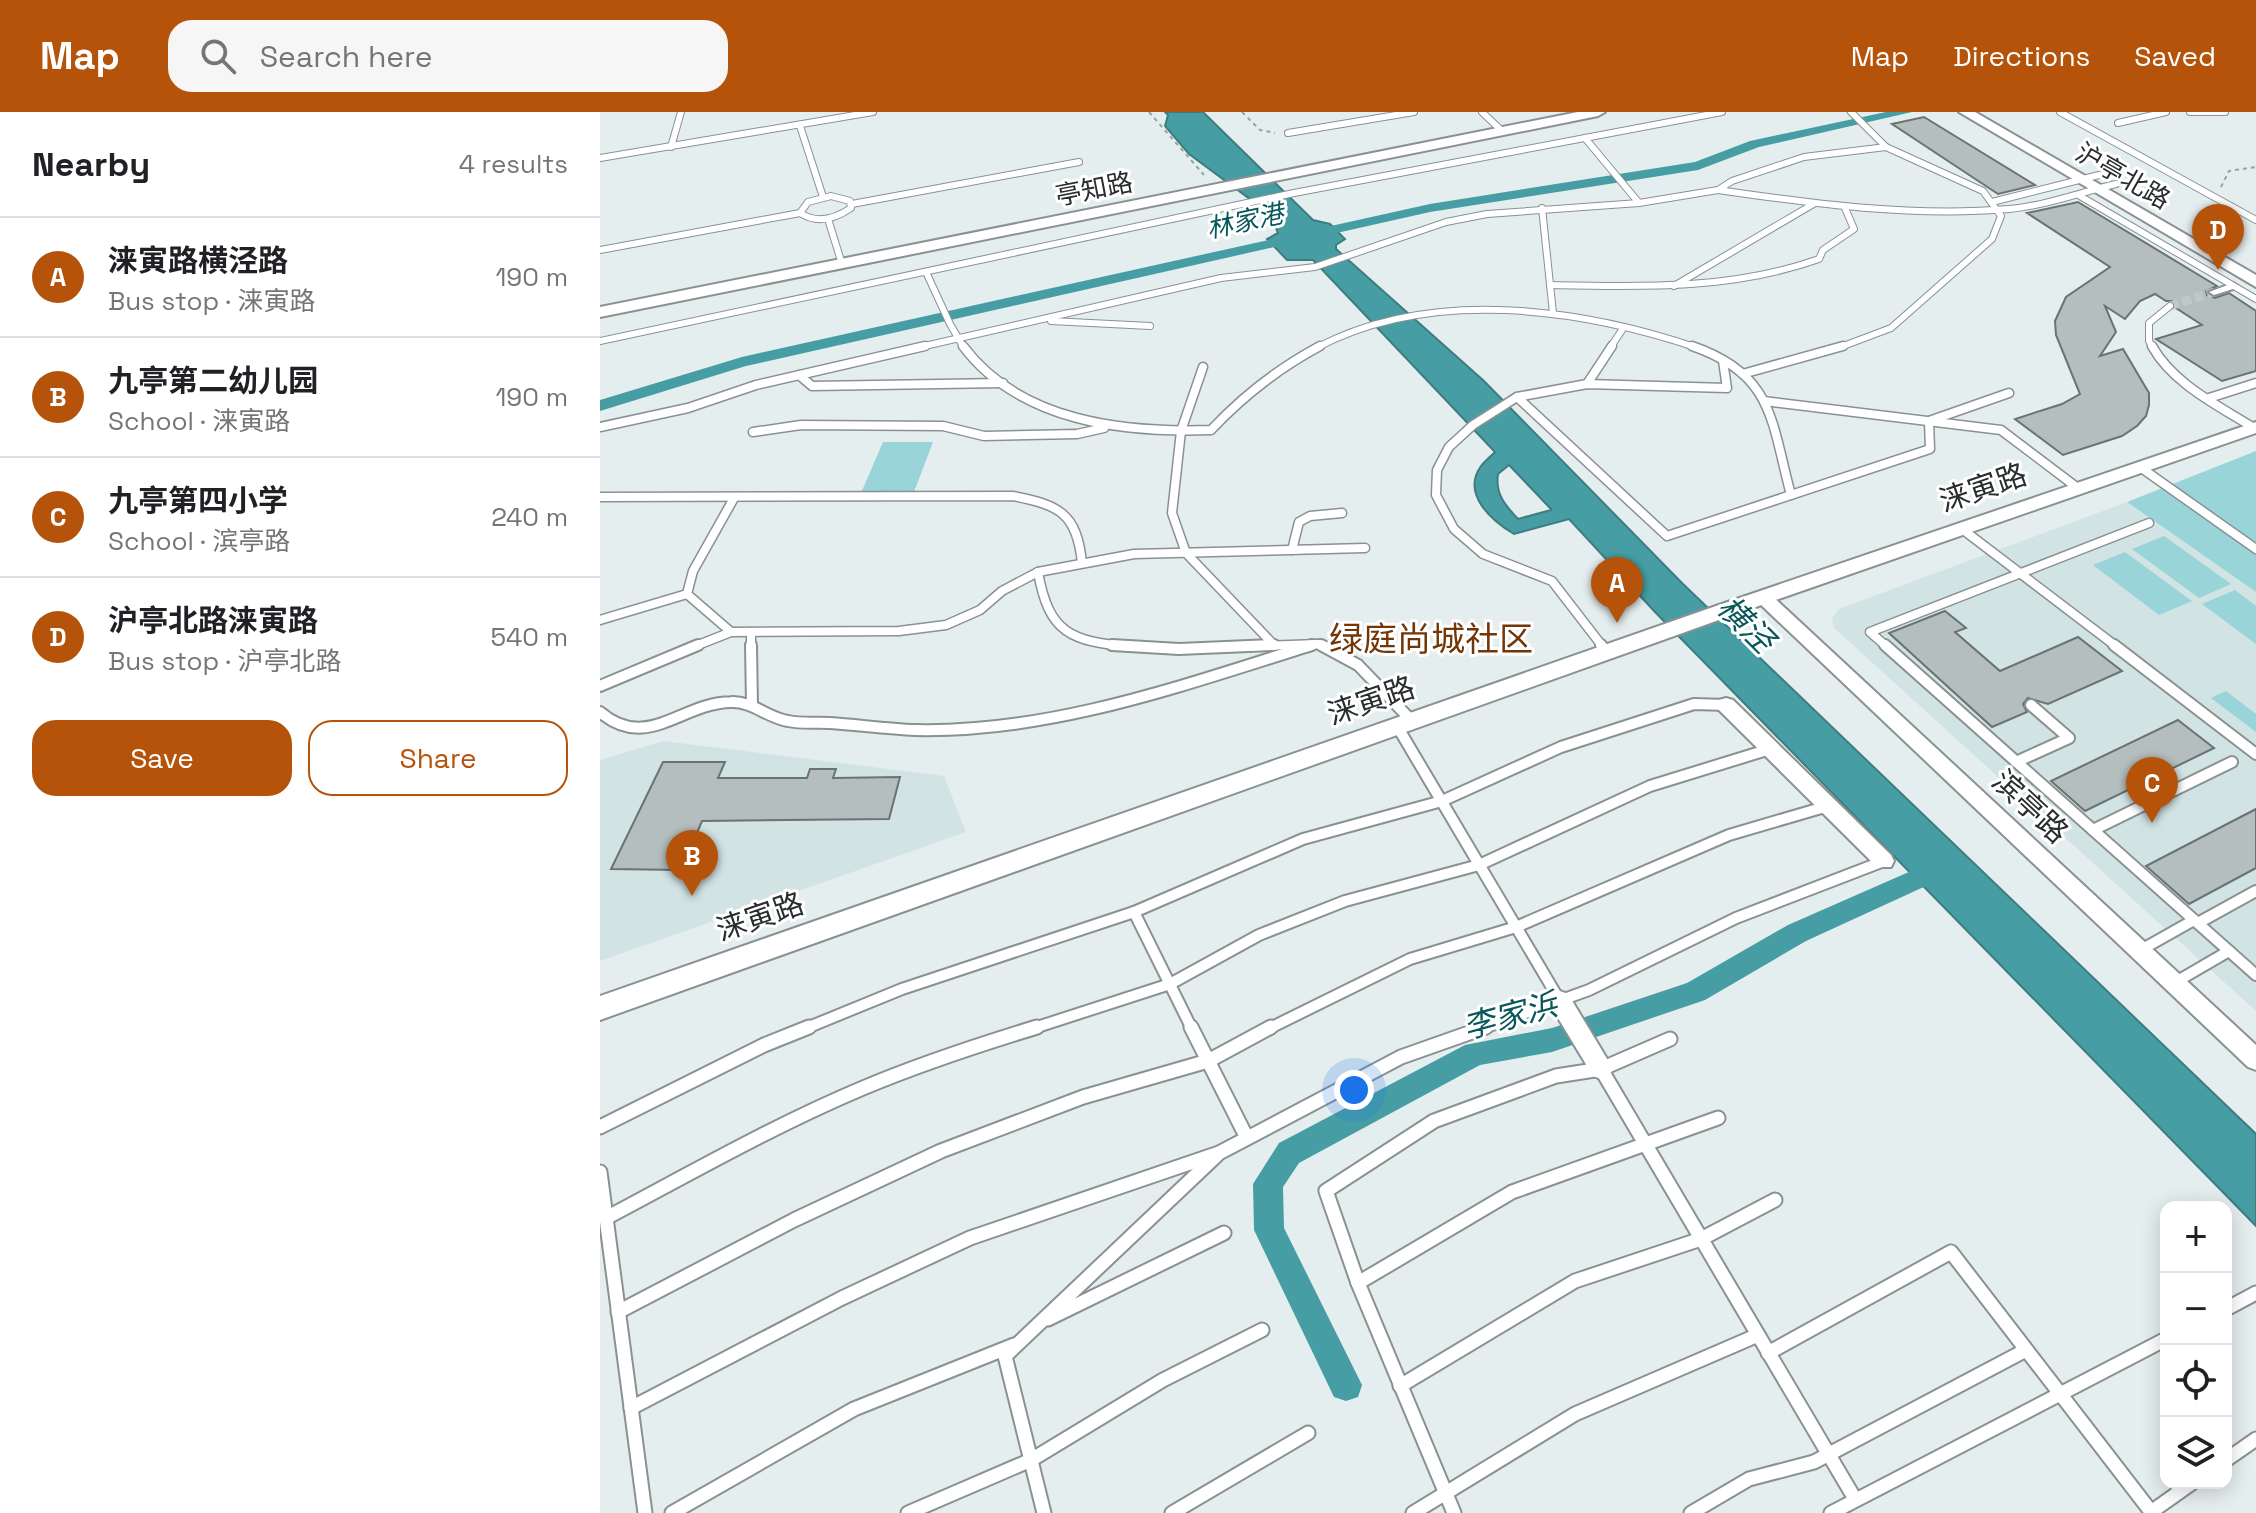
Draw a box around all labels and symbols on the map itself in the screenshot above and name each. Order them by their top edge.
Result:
street label: 沪亭北路 [2069,135,2177,217]
street label: 亭知路 [1052,165,1136,213]
water label: 林家港 [1203,195,1291,246]
pin: D [2192,204,2244,270]
street label: 涞寅路 [1934,454,2032,521]
pin: A [1591,557,1643,623]
water label: 横泾 [1709,587,1785,663]
district label: 绿庭尚城社区 [1329,618,1533,661]
street label: 涞寅路 [1322,667,1420,734]
pin: C [2126,757,2178,823]
street label: 滨亭路 [1984,762,2077,852]
pin: B [666,830,718,896]
street label: 涞寅路 [711,883,809,950]
water label: 李家浜 [1458,983,1564,1048]
your location [1334,1070,1374,1110]

